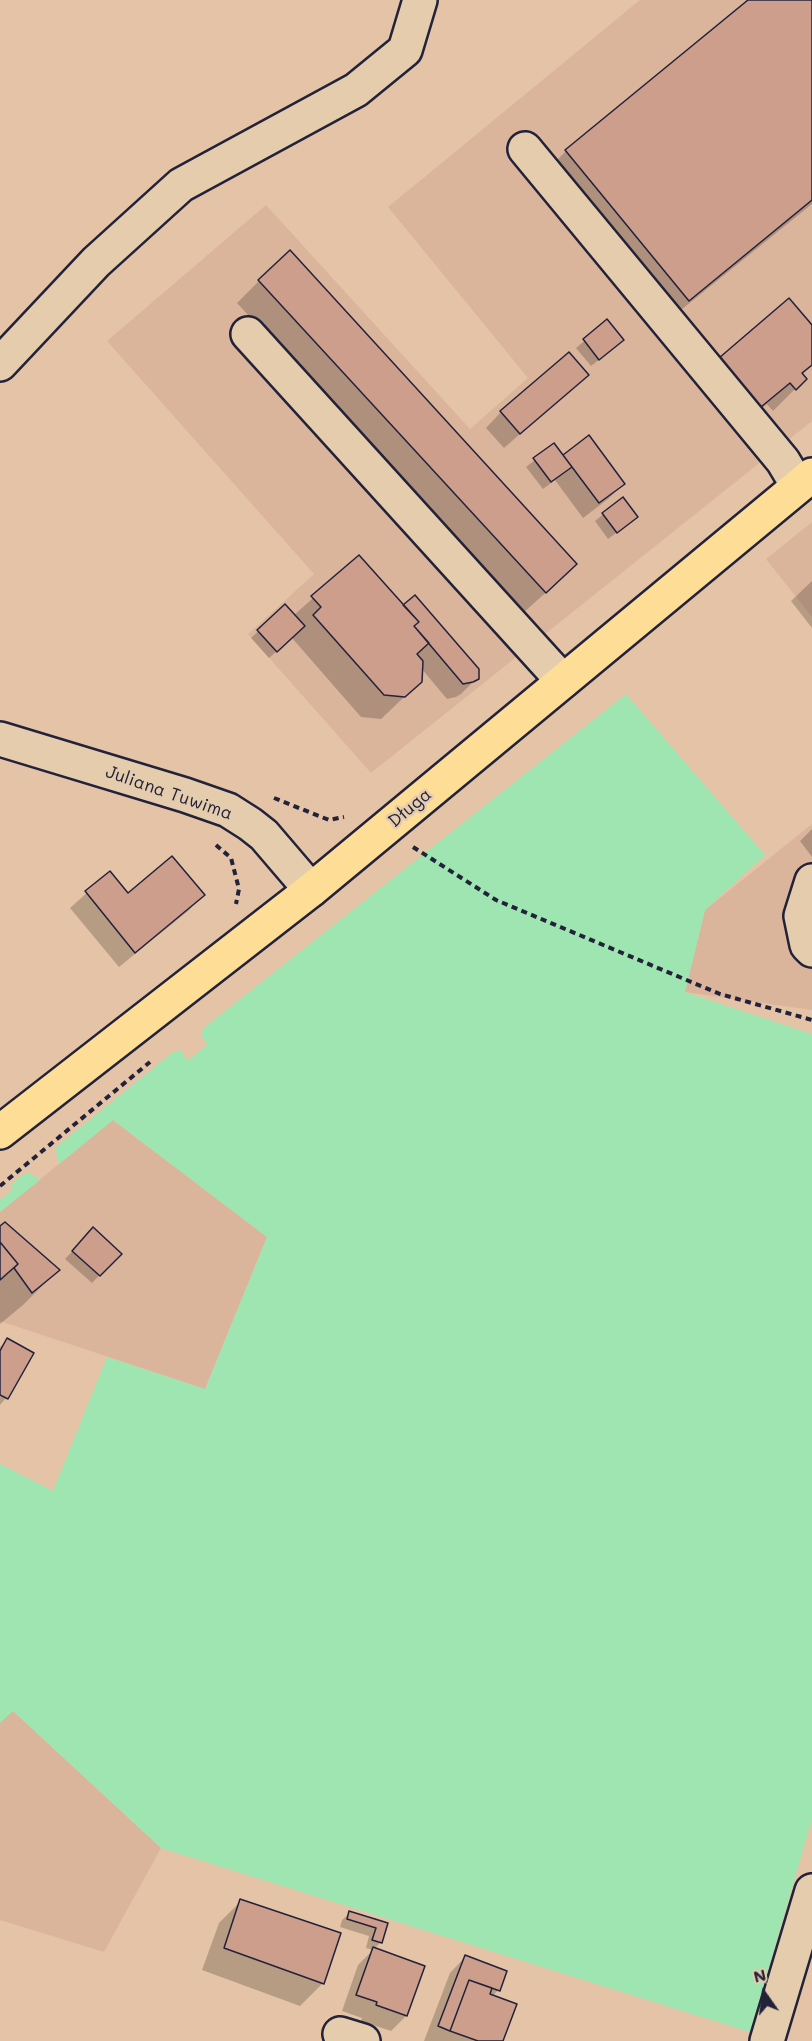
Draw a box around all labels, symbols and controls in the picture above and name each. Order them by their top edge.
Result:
street label: Juliana Tuwima [103,761,235,825]
street label: Długa [384,784,436,832]
north arrow [734,1963,794,2023]
text: N [751,1963,768,1987]

